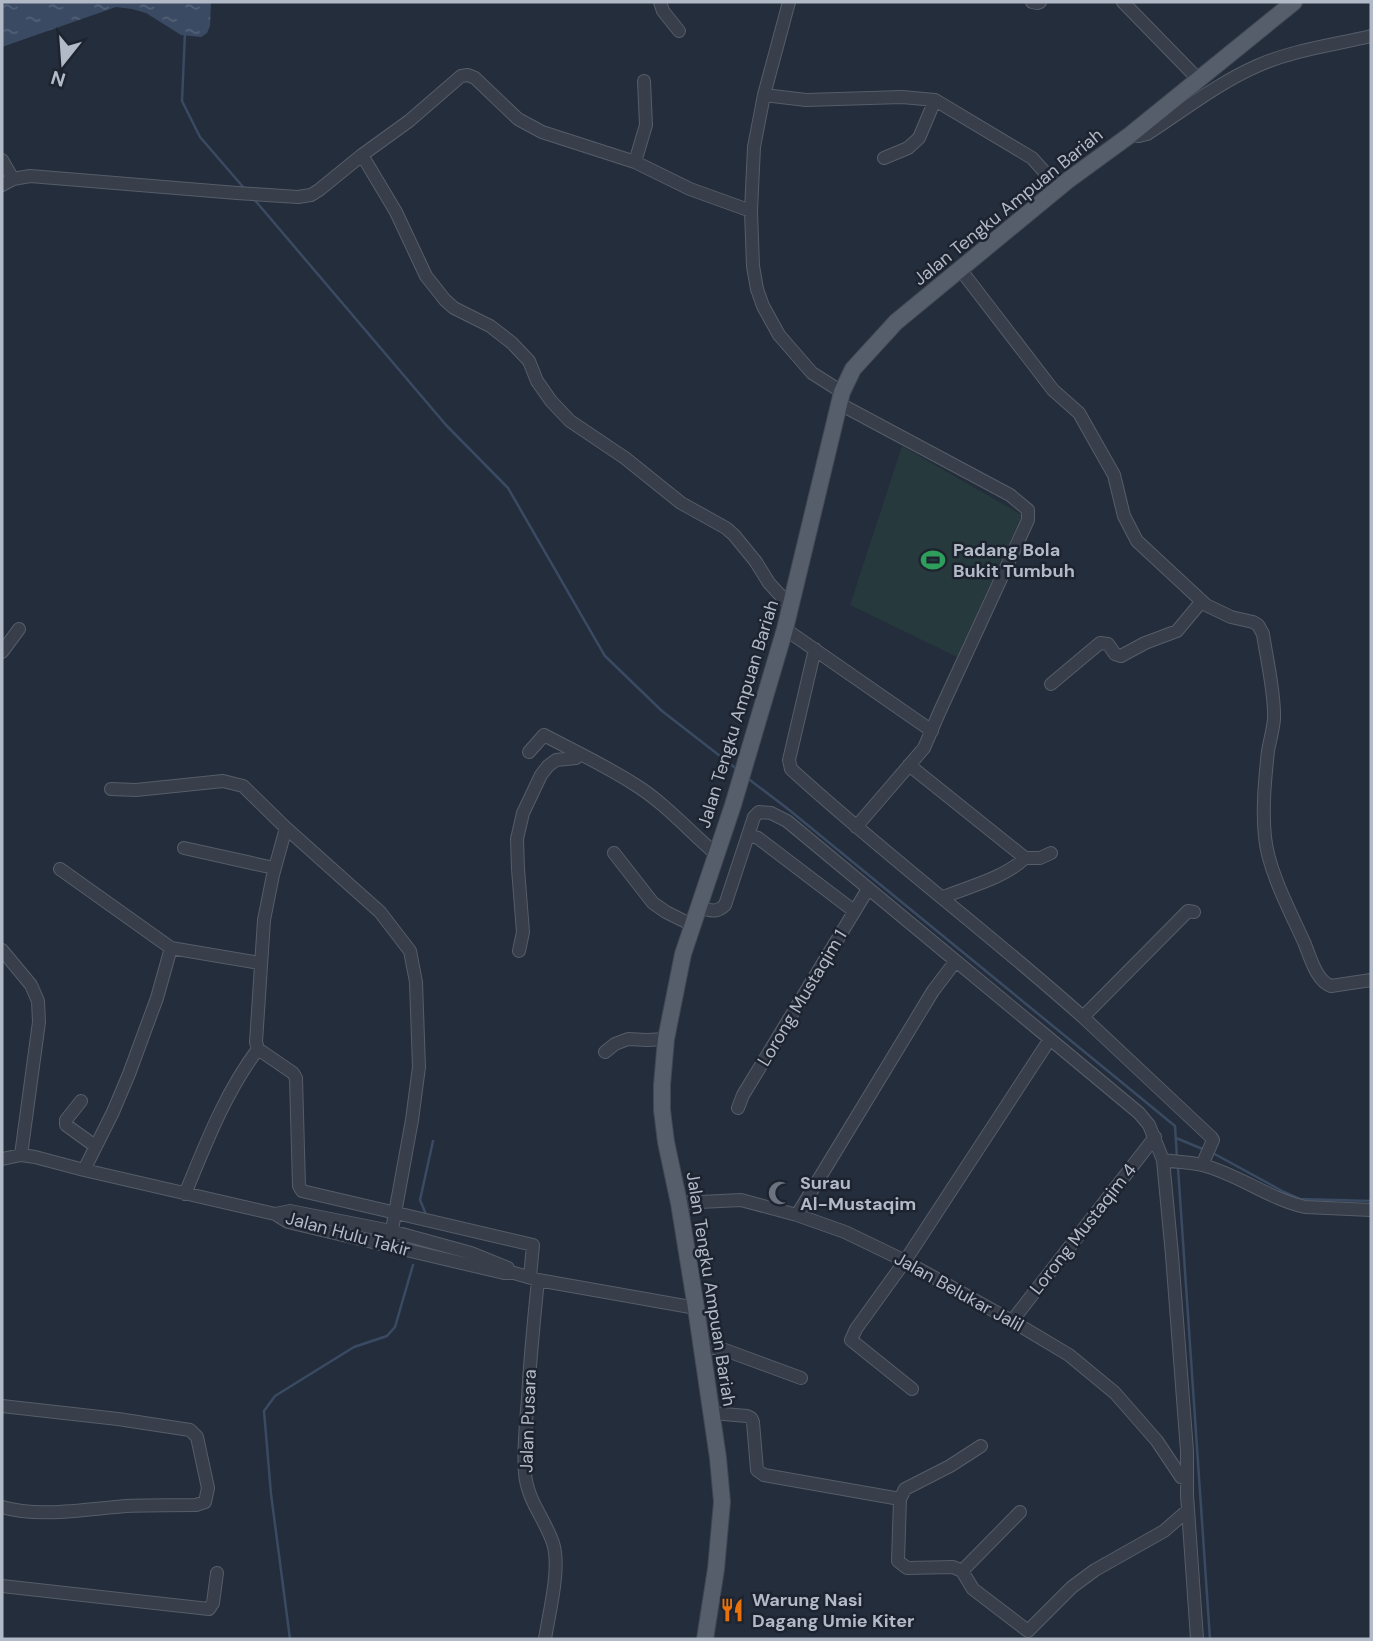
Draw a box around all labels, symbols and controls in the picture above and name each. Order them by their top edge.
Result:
north arrow [28,28,98,98]
text: N [48,65,68,93]
street label: Jalan Tengku Ampuan Bariah [908,123,1108,291]
place label: Padang Bola Bukit Tumbuh [953,538,1075,583]
sports icon: Padang Bola Bukit Tumbuh [919,546,947,574]
street label: Jalan Tengku Ampuan Bariah [692,597,784,831]
street label: Lorong Mustaqim 1 [752,925,852,1071]
street label: Lorong Mustaqim 4 [1024,1158,1142,1300]
street label: Jalan Tengku Ampuan Bariah [681,1170,741,1408]
place label: Surau Al-Mustaqim [800,1171,916,1216]
mosque icon: Surau Al-Mustaqim [766,1179,794,1207]
street label: Jalan Hulu Takir [283,1206,413,1262]
street label: Jalan Belukar Jalil [890,1246,1028,1338]
street label: Jalan Pusara [514,1369,542,1473]
place label: Warung Nasi Dagang Umie Kiter [752,1588,914,1633]
restaurant icon: Warung Nasi Dagang Umie Kiter [718,1596,746,1624]

